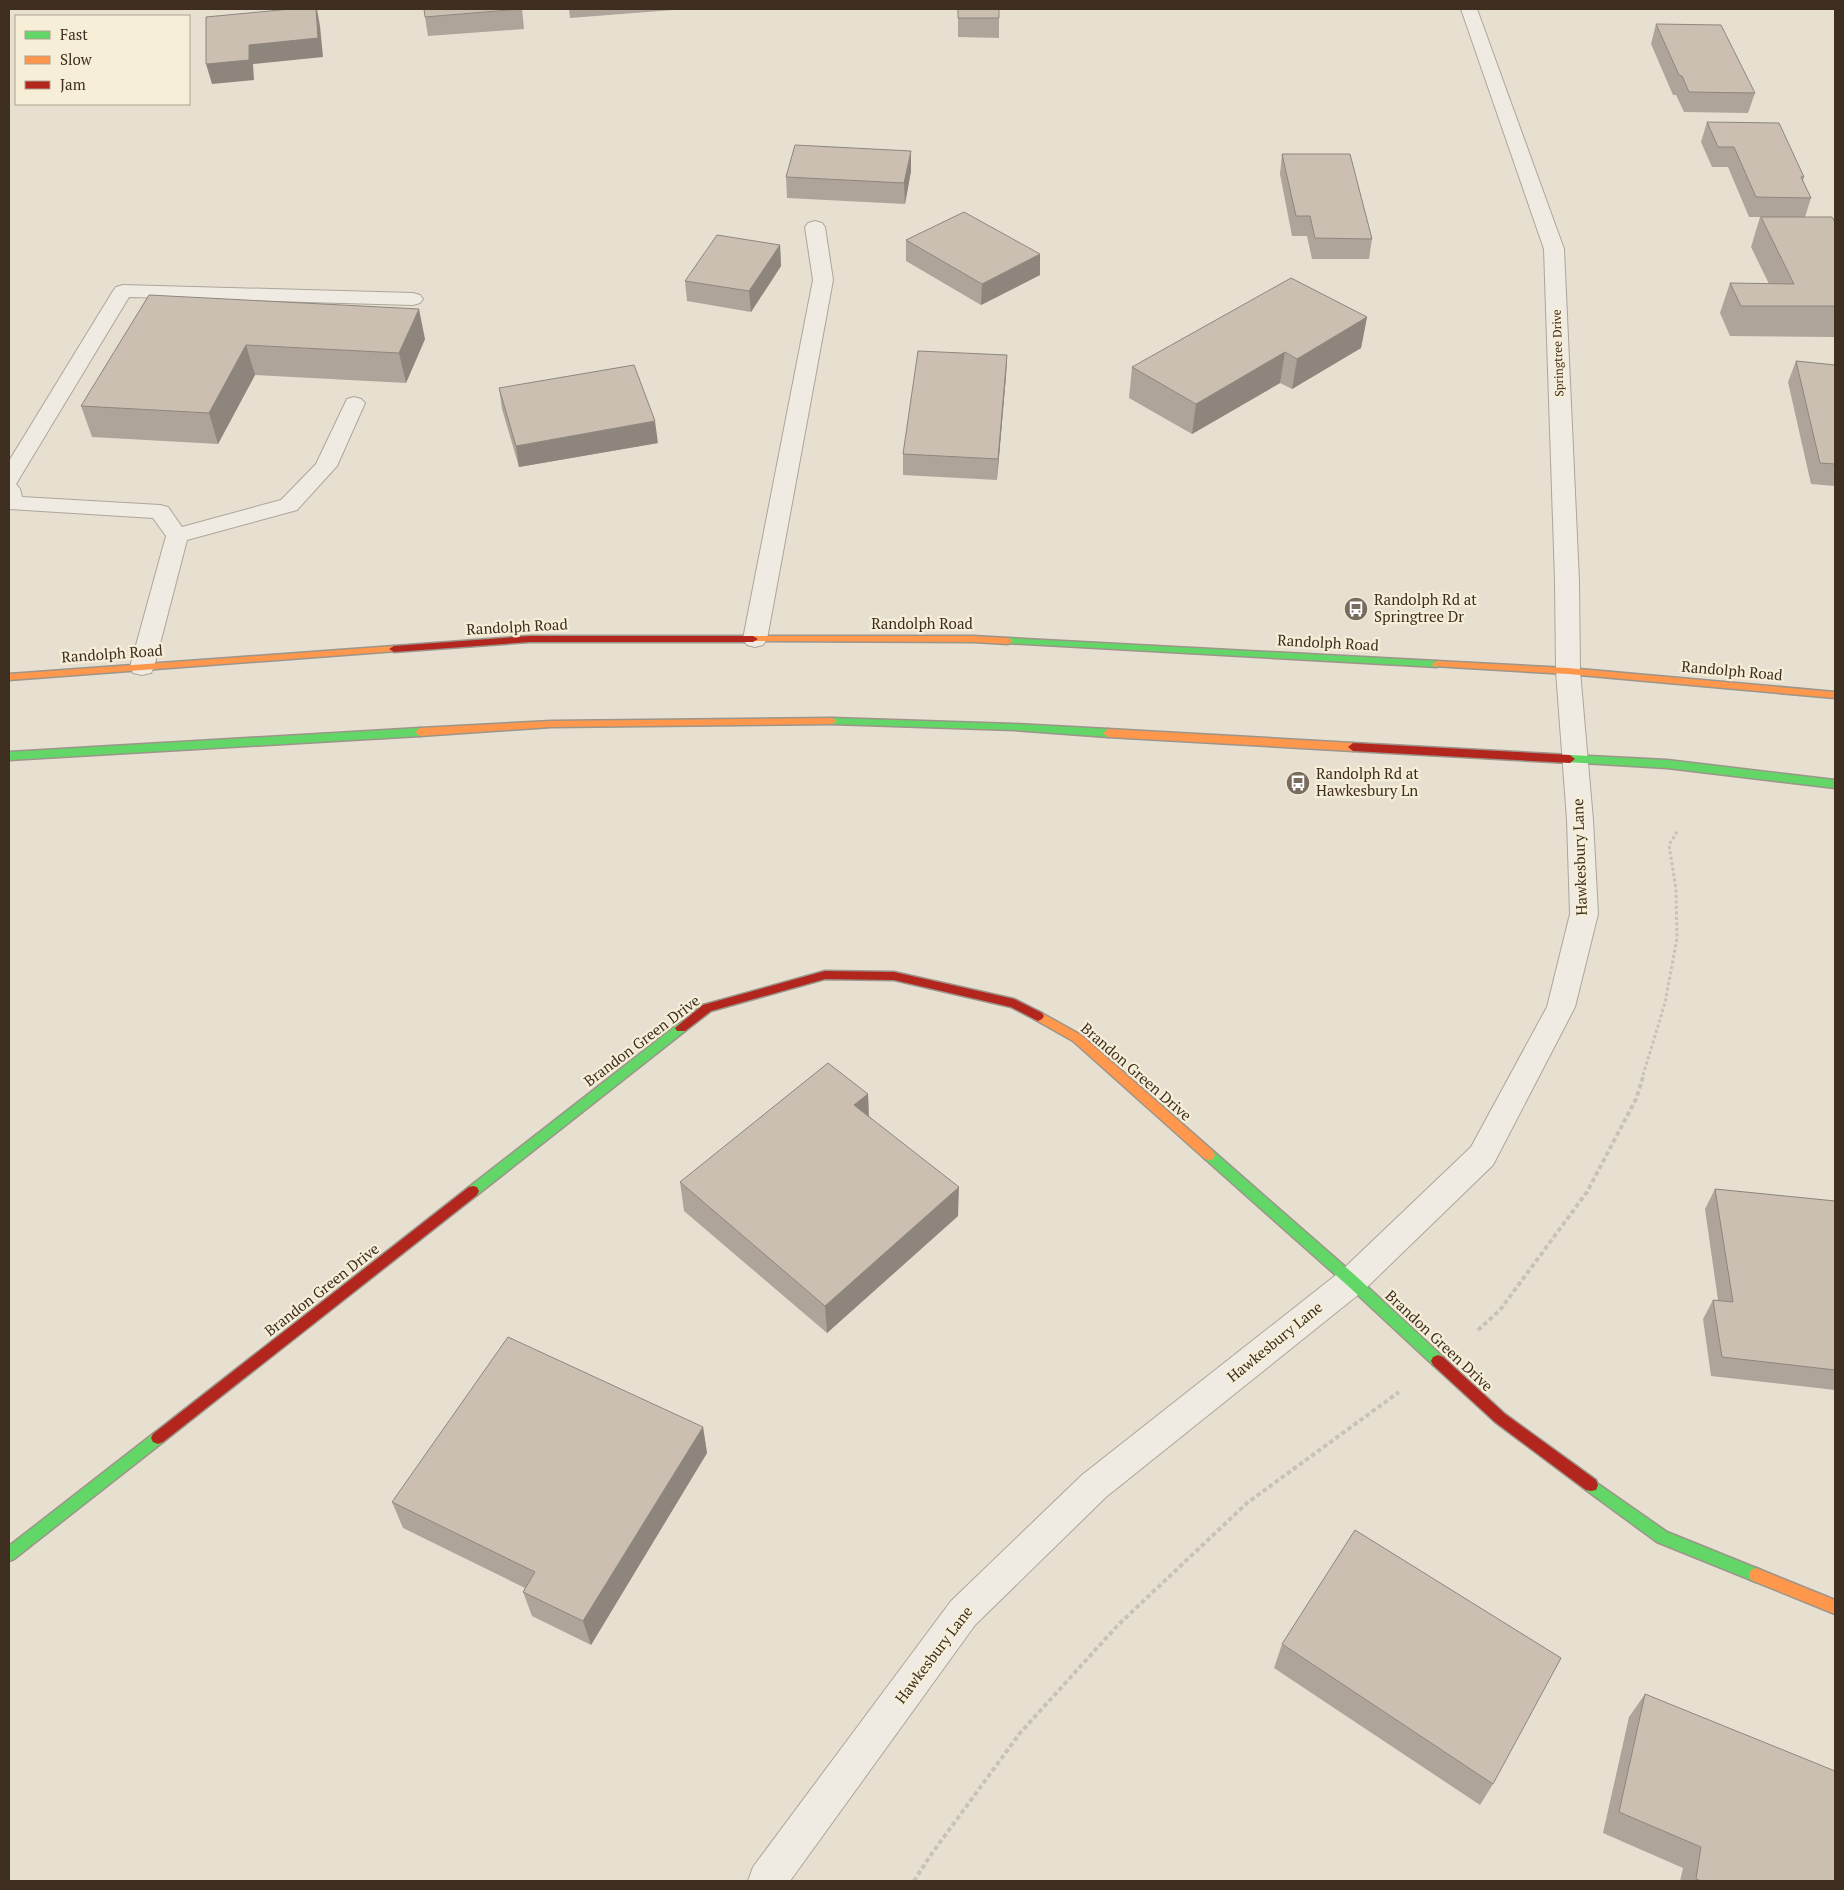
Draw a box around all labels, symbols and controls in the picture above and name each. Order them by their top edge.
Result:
legend [15,15,190,105]
text: Fast [60,24,88,44]
text: Slow [60,49,93,69]
text: Jam [60,74,86,94]
street label: Springtree Drive [1548,309,1567,397]
place label: Randolph Rd at Springtree Dr [1374,589,1477,626]
bus stop icon: Randolph Rd at Springtree Dr [1343,596,1369,622]
street label: Randolph Road [466,613,568,639]
street label: Randolph Road [871,613,973,633]
street label: Randolph Road [1277,629,1379,655]
street label: Randolph Road [61,639,163,667]
street label: Randolph Road [1681,656,1784,684]
place label: Randolph Rd at Hawkesbury Ln [1316,763,1419,800]
bus stop icon: Randolph Rd at Hawkesbury Ln [1285,770,1311,796]
street label: Hawkesbury Lane [1567,798,1591,916]
street label: Brandon Green Drive [579,990,703,1090]
street label: Brandon Green Drive [1077,1018,1196,1125]
street label: Brandon Green Drive [260,1238,383,1340]
street label: Brandon Green Drive [1382,1285,1498,1395]
street label: Hawkesbury Lane [1222,1297,1326,1386]
street label: Hawkesbury Lane [890,1602,976,1707]

